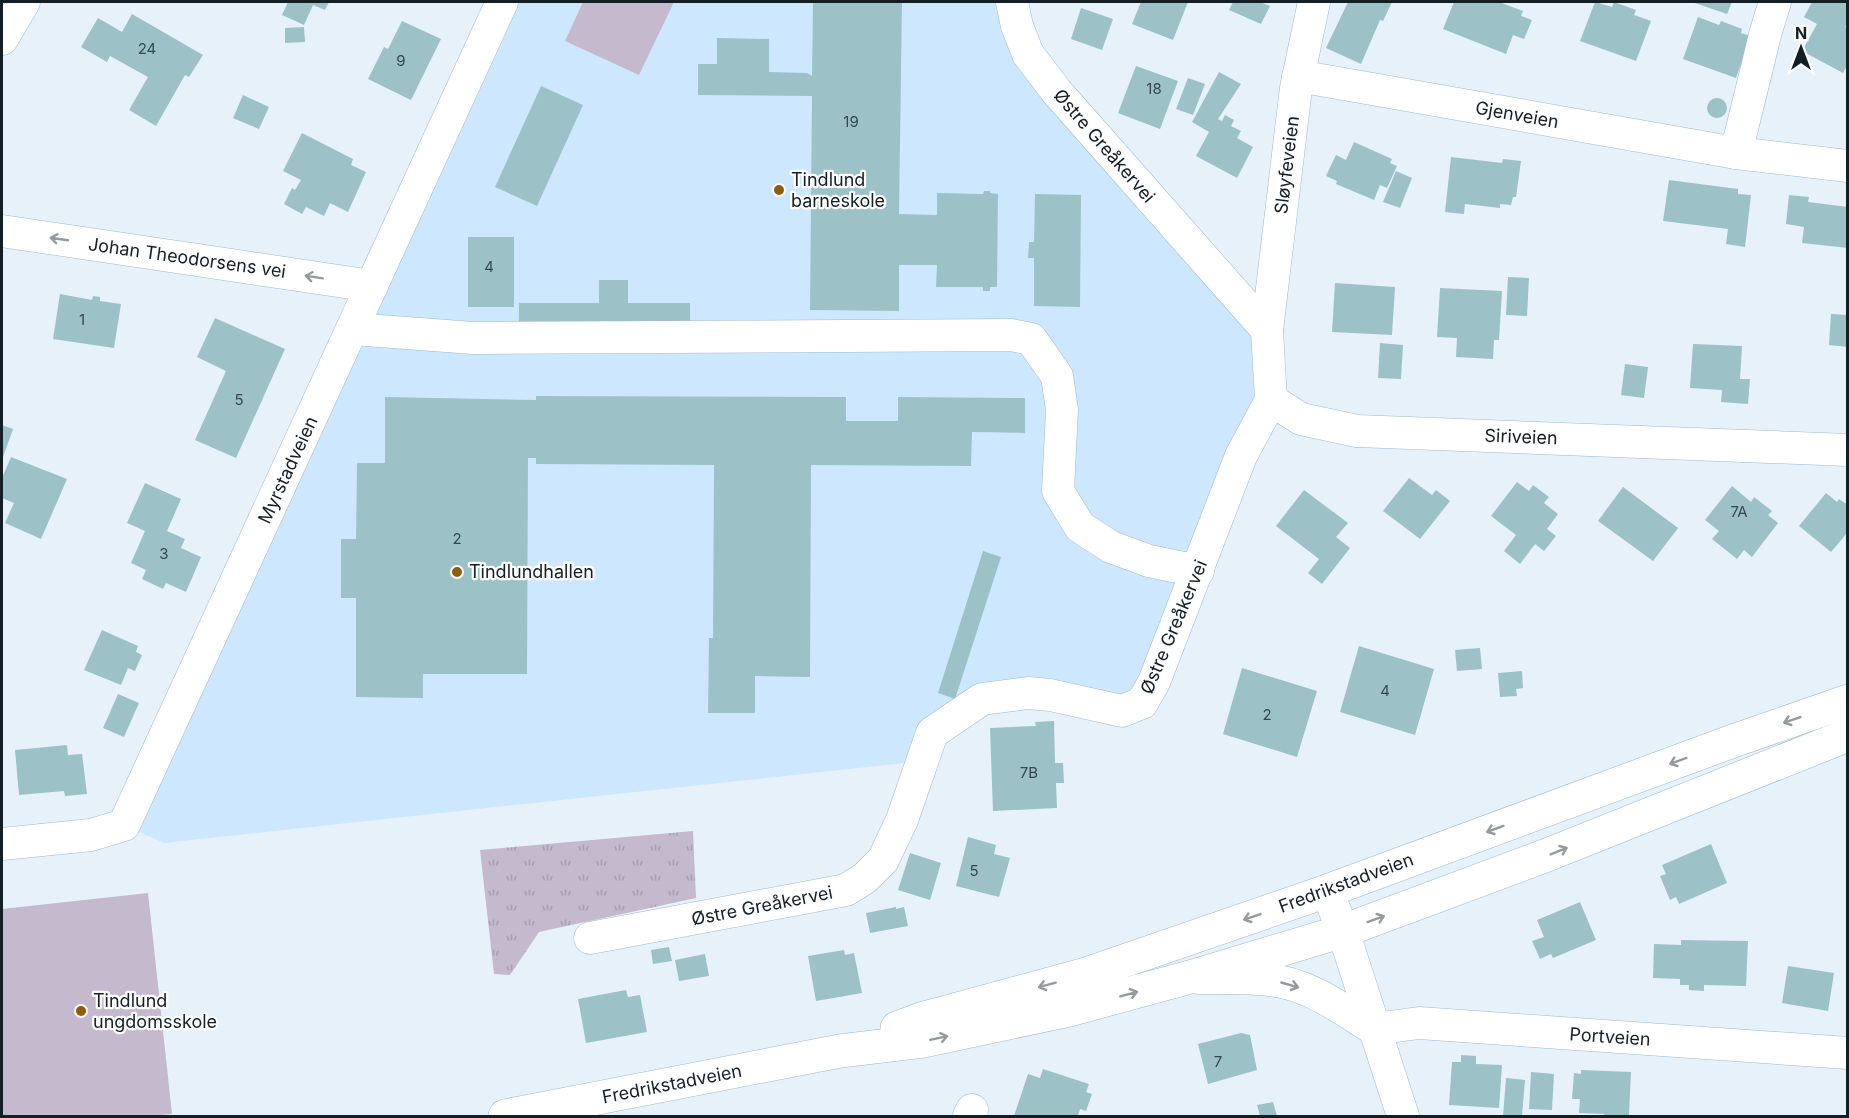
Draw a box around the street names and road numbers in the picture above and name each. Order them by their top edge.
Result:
street label: Østre Greåkervei [1049,85,1159,207]
street label: Gjenveien [1474,97,1560,132]
street label: Sløyfeveien [1270,115,1303,215]
street label: Johan Theodorsens vei [87,233,287,282]
street label: Myrstadveien [254,413,322,527]
street label: Siriveien [1484,425,1558,448]
street label: Østre Greåkervei [1136,557,1211,697]
street label: Fredrikstadveien [1276,848,1416,917]
street label: Østre Greåkervei [689,882,834,930]
street label: Portveien [1569,1023,1651,1050]
street label: Fredrikstadveien [600,1060,744,1107]

